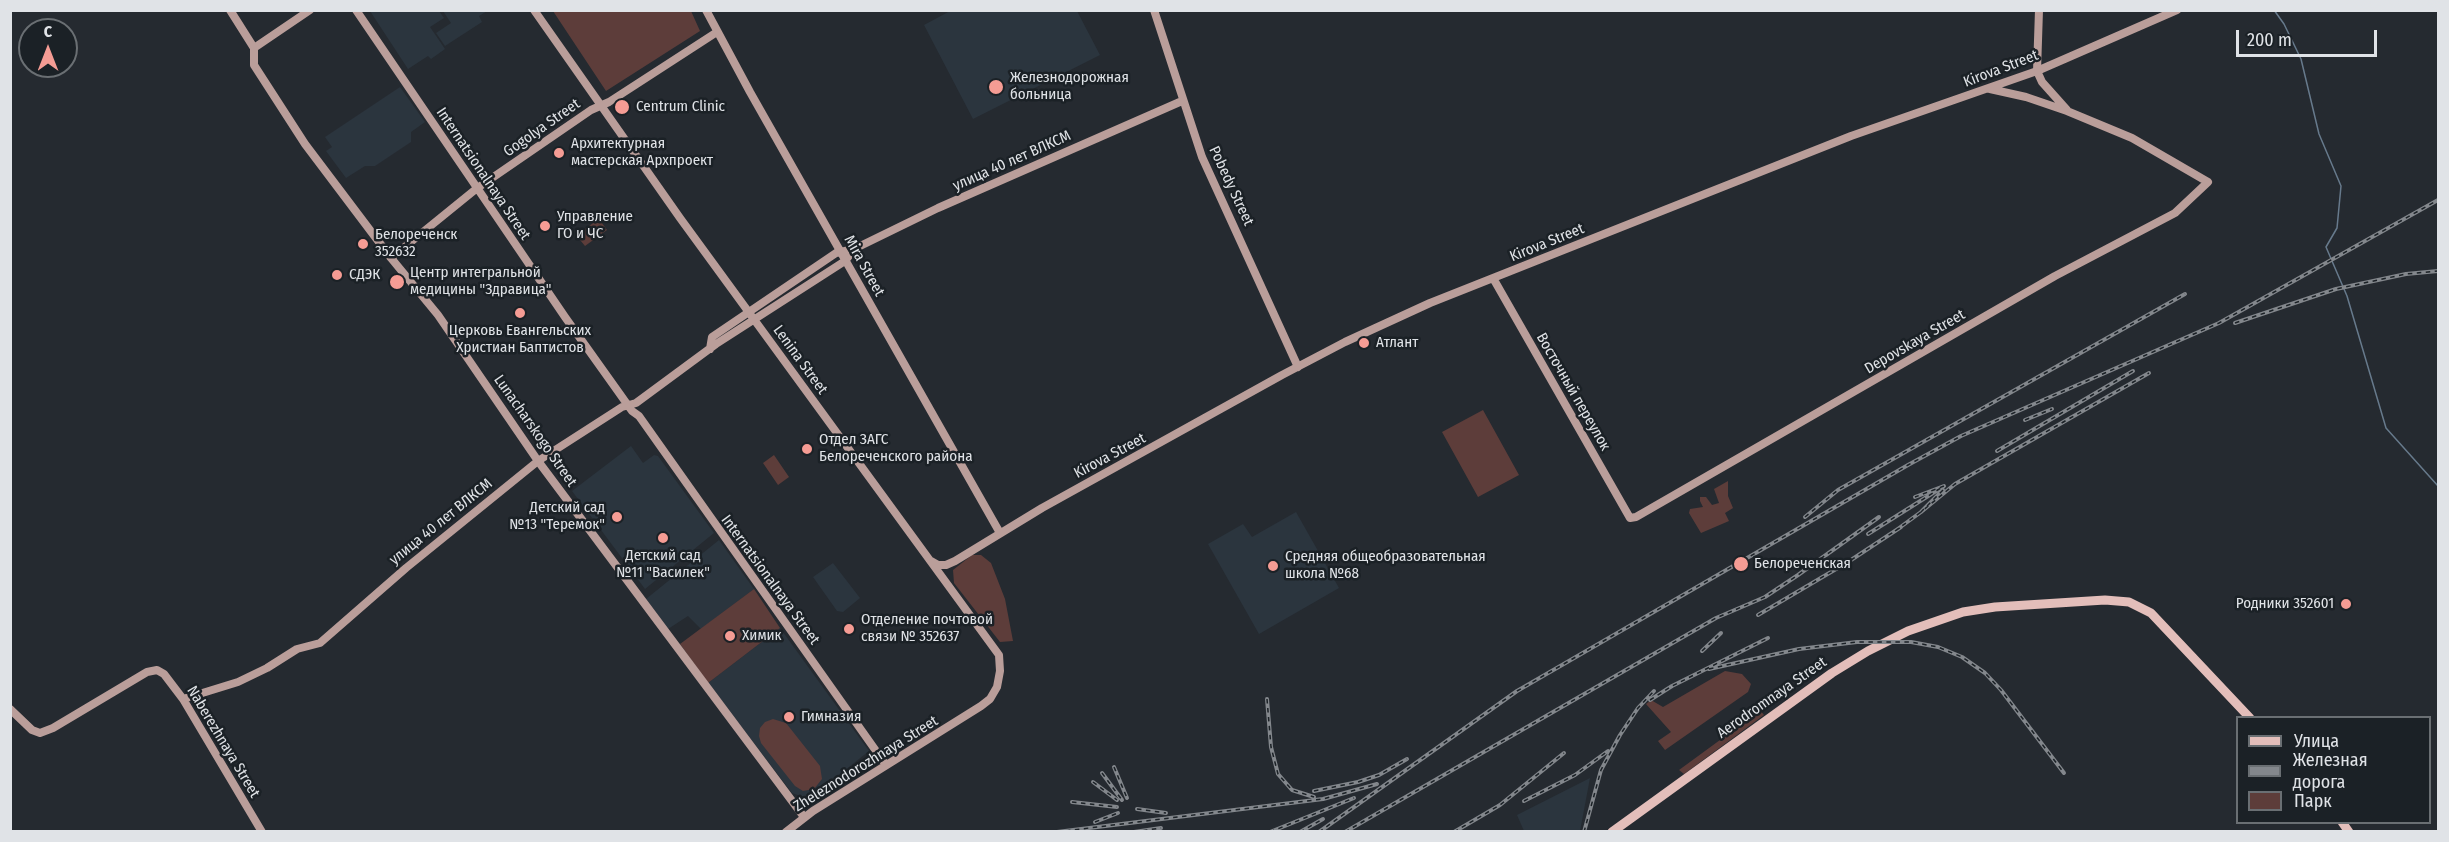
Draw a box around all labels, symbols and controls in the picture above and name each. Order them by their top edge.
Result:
north arrow [18,18,78,78]
scale bar [2239,18,2380,56]
text: С [44,22,52,41]
text: 200 m [2247,29,2292,51]
street label: Kirova Street [1961,47,2041,91]
place label: Железнодорожная больница [1010,69,1129,104]
marker: Железнодорожная больница [987,78,1005,96]
street label: Gogolya Street [500,95,584,161]
marker: Centrum Clinic [613,98,631,116]
place label: Centrum Clinic [636,98,725,116]
street label: Internatsionalnaya Street [432,104,534,244]
street label: улица 40 лет ВЛКСМ [950,127,1074,195]
place label: Архитектурная мастерская Архпроект [571,135,713,170]
street label: Pobedy Street [1205,143,1257,229]
marker: Архитектурная мастерская Архпроект [552,146,566,160]
place label: Управление ГО и ЧС [557,208,633,243]
marker: Управление ГО и ЧС [538,219,552,233]
street label: Kirova Street [1507,220,1587,266]
place label: Белореченск 352632 [375,226,457,261]
street label: Mira Street [840,232,888,300]
marker: Белореченск 352632 [356,237,370,251]
place label: Центр интегральной медицины "Здравица" [410,264,551,299]
place label: СДЭК [349,266,380,284]
marker: СДЭК [330,268,344,282]
marker: Центр интегральной медицины "Здравица" [388,273,406,291]
marker: Церковь Евангельских Христиан Баптистов [513,306,527,320]
street label: Depovskaya Street [1862,306,1968,378]
place label: Церковь Евангельских Христиан Баптистов [449,322,591,357]
street label: Lenina Street [769,322,831,398]
street label: Восточный переулок [1532,330,1614,454]
place label: Атлант [1376,334,1418,352]
marker: Атлант [1357,336,1371,350]
street label: Lunacharskogo Street [490,372,580,490]
street label: Kirova Street [1071,430,1149,482]
place label: Отдел ЗАГС Белореченского района [819,431,972,466]
marker: Отдел ЗАГС Белореченского района [800,442,814,456]
street label: улица 40 лет ВЛКСМ [386,475,496,569]
place label: Детский сад №13 "Теремок" [509,499,605,534]
marker: Детский сад №13 "Теремок" [610,510,624,524]
street label: Internatsionalnaya Street [717,512,823,648]
marker: Детский сад №11 "Василек" [656,531,670,545]
place label: Детский сад №11 "Василек" [616,547,710,582]
place label: Средняя общеобразовательная школа №68 [1285,548,1486,583]
marker: Белореченская [1732,555,1750,573]
place label: Белореченская [1754,555,1851,573]
marker: Средняя общеобразовательная школа №68 [1266,559,1280,573]
place label: Родники 352601 [2236,595,2334,613]
marker: Родники 352601 [2339,597,2353,611]
place label: Отделение почтовой связи № 352637 [861,611,993,646]
marker: Отделение почтовой связи № 352637 [842,622,856,636]
place label: Химик [742,627,782,645]
marker: Химик [723,629,737,643]
street label: Aerodromnaya Street [1714,653,1830,743]
street label: Naberezhnaya Street [183,683,263,801]
place label: Гимназия [801,708,861,726]
marker: Гимназия [782,710,796,724]
street label: Zheleznodorozhnaya Street [790,712,942,816]
legend [2236,716,2431,824]
text: Улица [2294,730,2339,752]
text: Железная дорога [2293,749,2368,793]
text: Парк [2294,790,2332,812]

